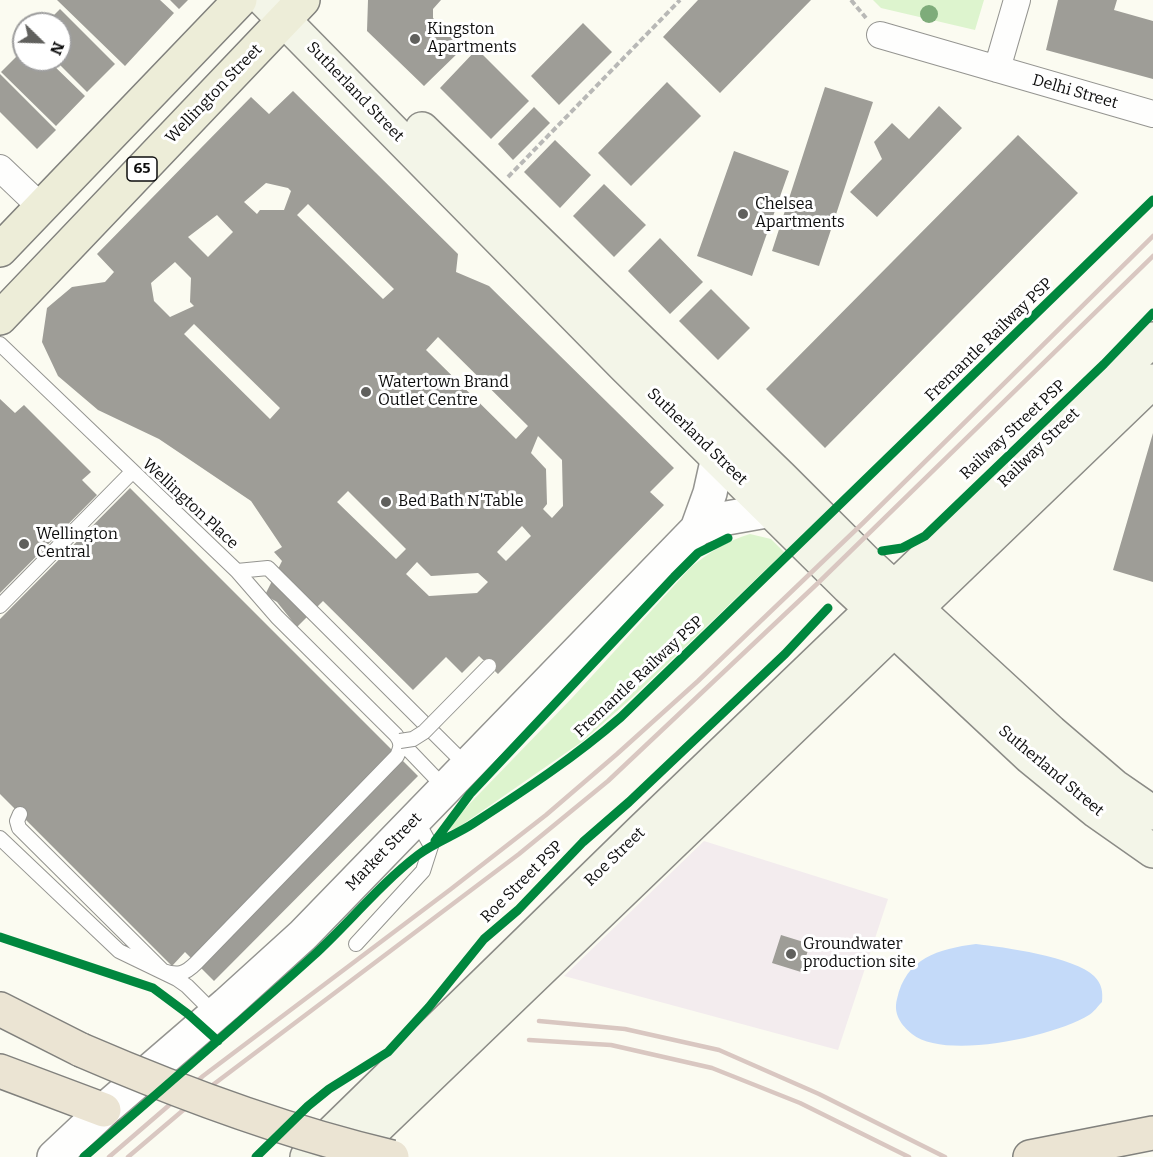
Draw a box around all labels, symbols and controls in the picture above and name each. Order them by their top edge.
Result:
north arrow [12,12,72,72]
place label: Kingston Apartments [427,20,517,58]
marker: Kingston Apartments [408,32,422,46]
street label: Sutherland Street [302,38,408,146]
text: N [46,39,68,58]
street label: Wellington Street [162,41,266,147]
street label: Delhi Street [1030,71,1120,113]
road number: 65 [127,157,157,181]
place label: Chelsea Apartments [755,195,845,233]
marker: Chelsea Apartments [736,207,750,221]
street label: Fremantle Railway PSP [921,274,1057,406]
place label: Watertown Brand Outlet Centre [378,373,509,411]
street label: Railway Street PSP [956,376,1070,484]
street label: Sutherland Street [643,384,751,490]
marker: Watertown Brand Outlet Centre [359,385,373,399]
street label: Railway Street [994,404,1084,492]
street label: Wellington Place [138,455,242,553]
place label: Bed Bath N'Table [398,492,524,512]
marker: Bed Bath N'Table [379,495,393,509]
place label: Wellington Central [36,525,118,563]
marker: Wellington Central [17,537,31,551]
street label: Fremantle Railway PSP [571,612,707,742]
street label: Sutherland Street [994,721,1108,821]
street label: Market Street [342,809,426,895]
street label: Roe Street [581,824,649,890]
street label: Roe Street PSP [477,837,567,927]
place label: Groundwater production site [803,935,916,973]
marker: Groundwater production site [784,947,798,961]

